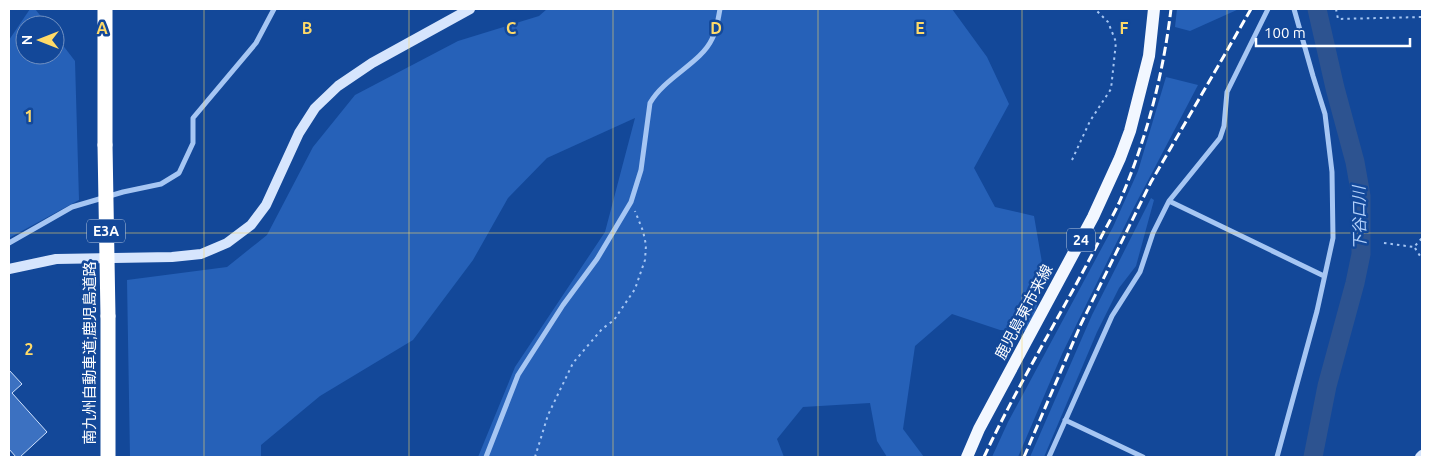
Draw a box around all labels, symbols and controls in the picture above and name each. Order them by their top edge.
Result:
north arrow [15,15,65,65]
scale bar [1256,15,1410,47]
text: A [96,19,108,37]
text: B [302,19,312,37]
text: C [506,19,516,37]
text: D [710,19,722,37]
text: E [915,19,925,37]
text: F [1120,19,1129,37]
text: 100 m [1264,24,1306,41]
text: N [19,35,35,45]
text: 1 [24,107,34,125]
water label: 下谷口川 [1349,184,1369,250]
road number: E3A [87,220,125,242]
road number: 24 [1067,228,1095,252]
street label: 南九州自動車道;鹿児島道路 [81,261,98,445]
street label: 鹿児島東市来線 [991,261,1056,362]
text: 2 [24,340,34,358]

